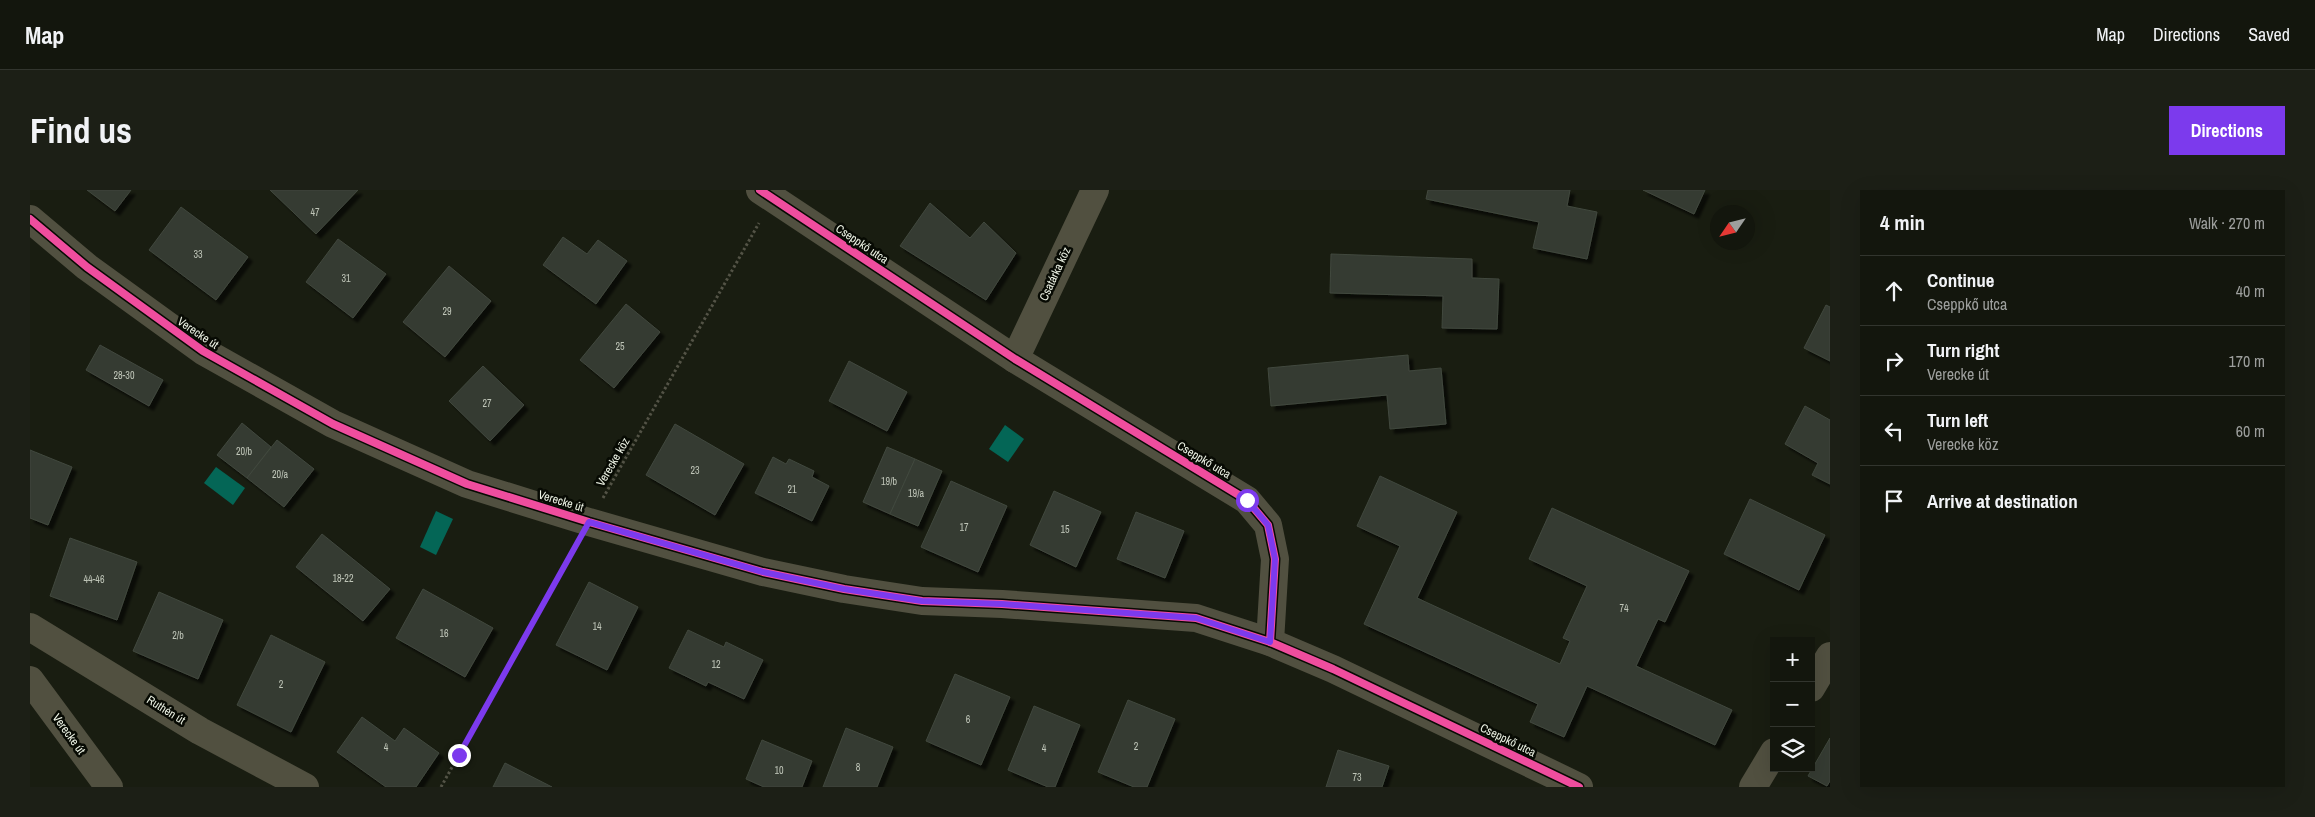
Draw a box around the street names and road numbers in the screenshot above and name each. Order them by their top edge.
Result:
street label: Cseppkő utca [833,221,892,268]
street label: Csatárka köz [1036,245,1074,303]
street label: Verecke út [174,313,222,353]
street label: Verecke köz [593,435,633,489]
street label: Cseppkő utca [1174,438,1234,483]
street label: Verecke út [536,487,586,516]
street label: Ruthén út [144,692,189,728]
street label: Verecke út [49,710,89,758]
street label: Cseppkő utca [1477,720,1539,761]

